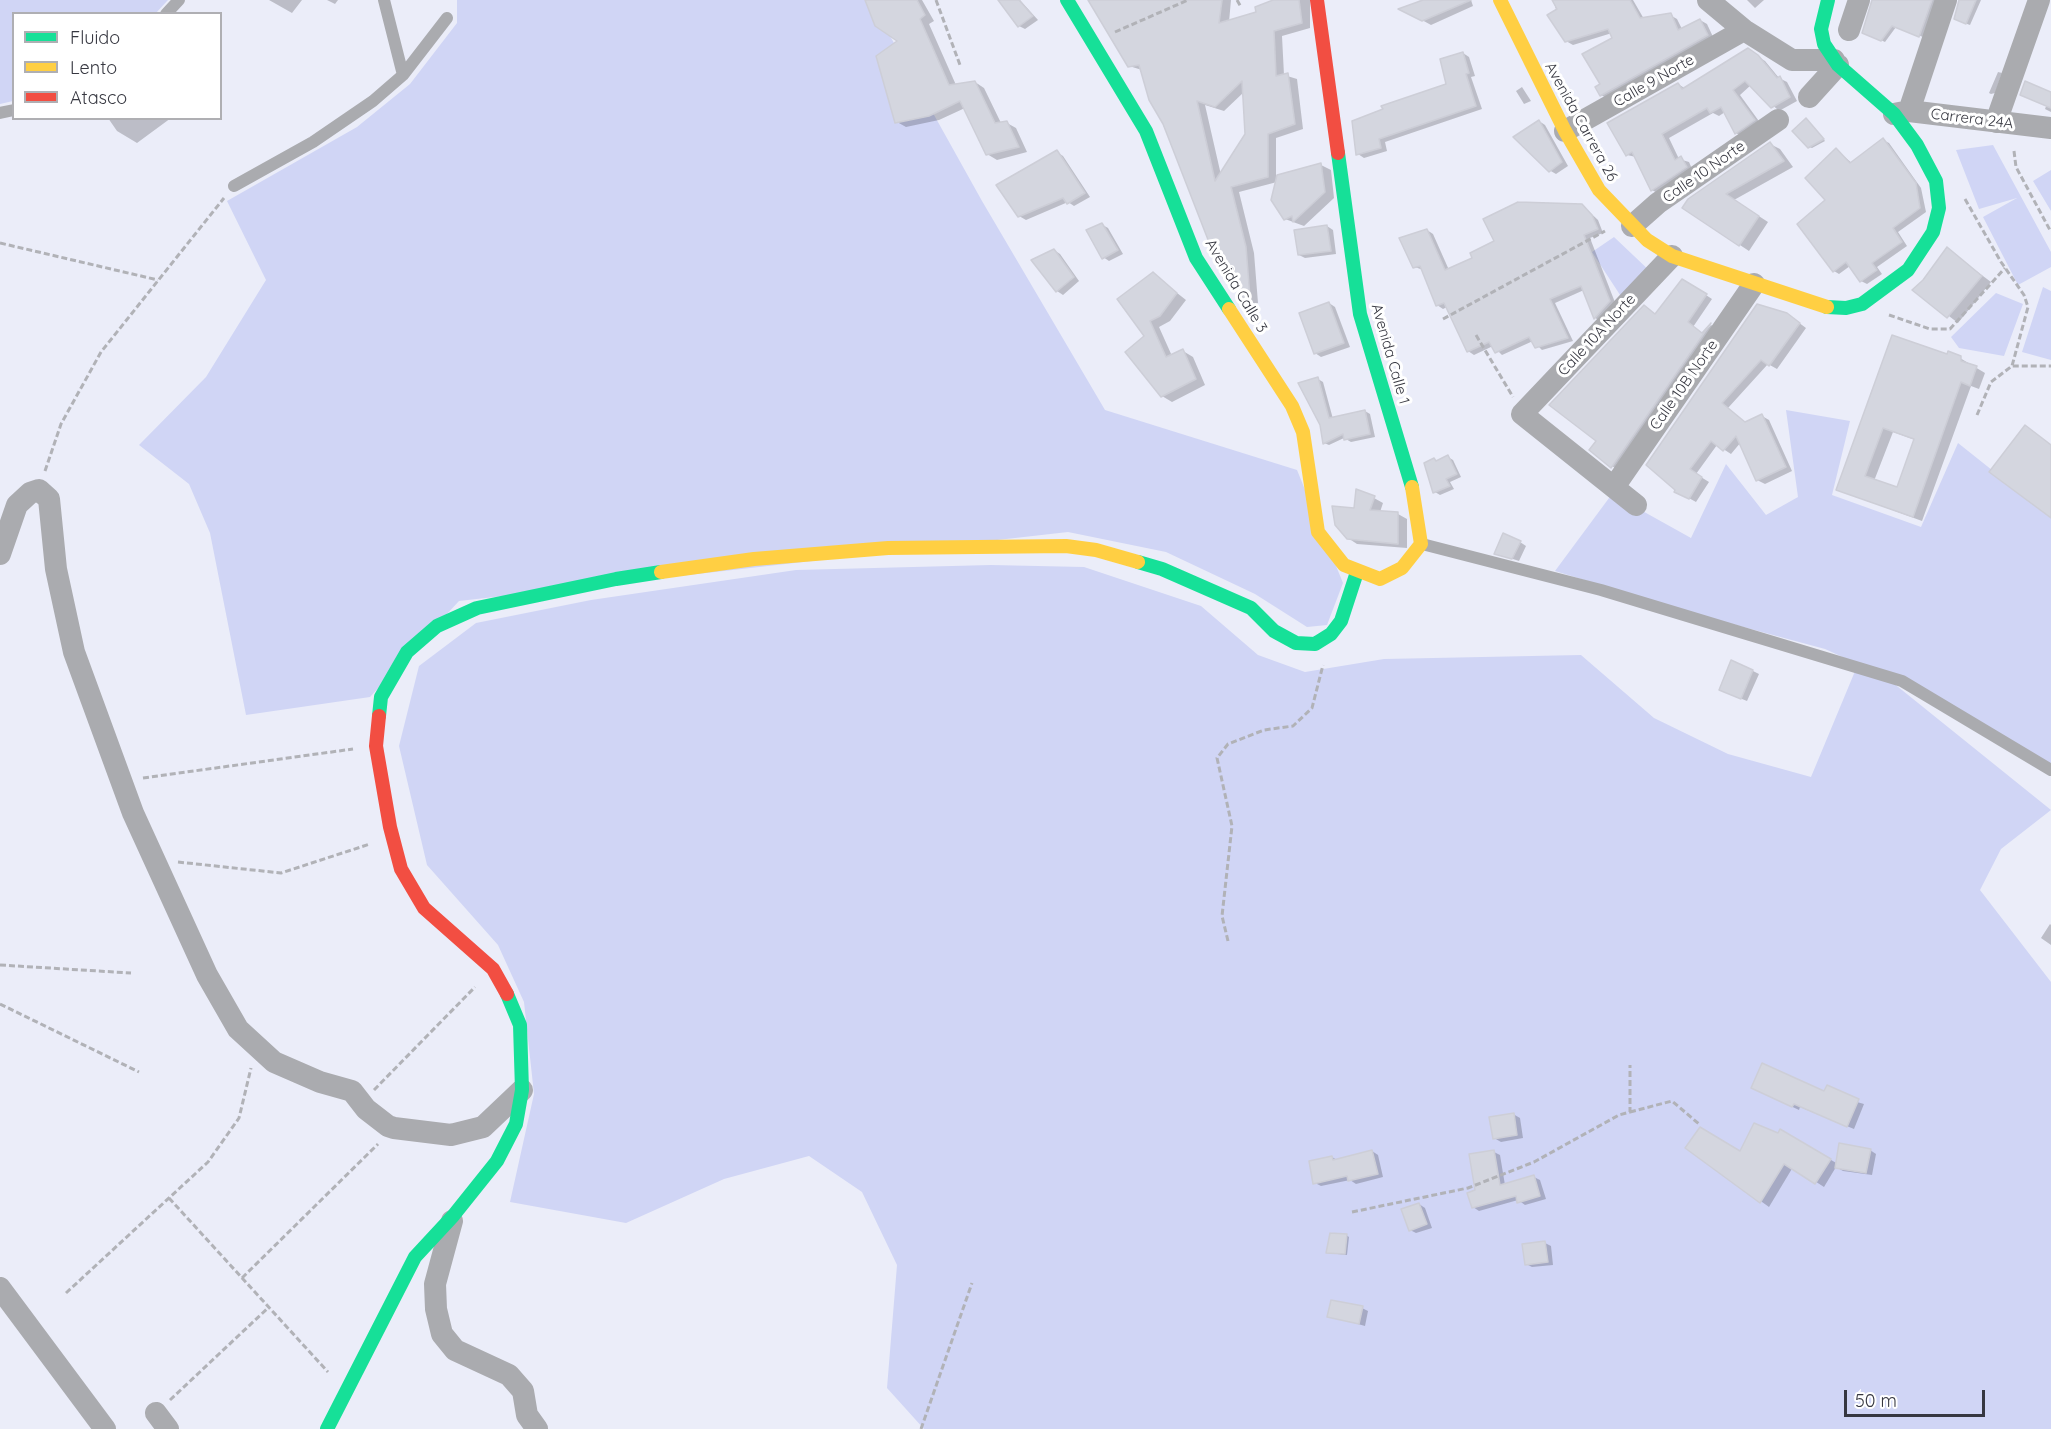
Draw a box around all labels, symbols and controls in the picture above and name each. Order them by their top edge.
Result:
legend [12,12,222,120]
text: Fluido [70,26,120,49]
street label: Calle 9 Norte [1611,51,1697,111]
text: Lento [70,56,117,79]
street label: Avenida Carrera 26 [1541,59,1621,185]
text: Atasco [70,86,127,109]
street label: Carrera 24A [1930,105,2014,133]
street label: Calle 10 Norte [1660,137,1748,207]
street label: Avenida Calle 3 [1201,236,1271,336]
street label: Calle 10A Norte [1554,290,1640,380]
street label: Avenida Calle 1 [1367,302,1413,406]
street label: Calle 10B Norte [1646,337,1722,433]
scale bar [1847,1378,1988,1416]
text: 50 m [1855,1389,1897,1412]

